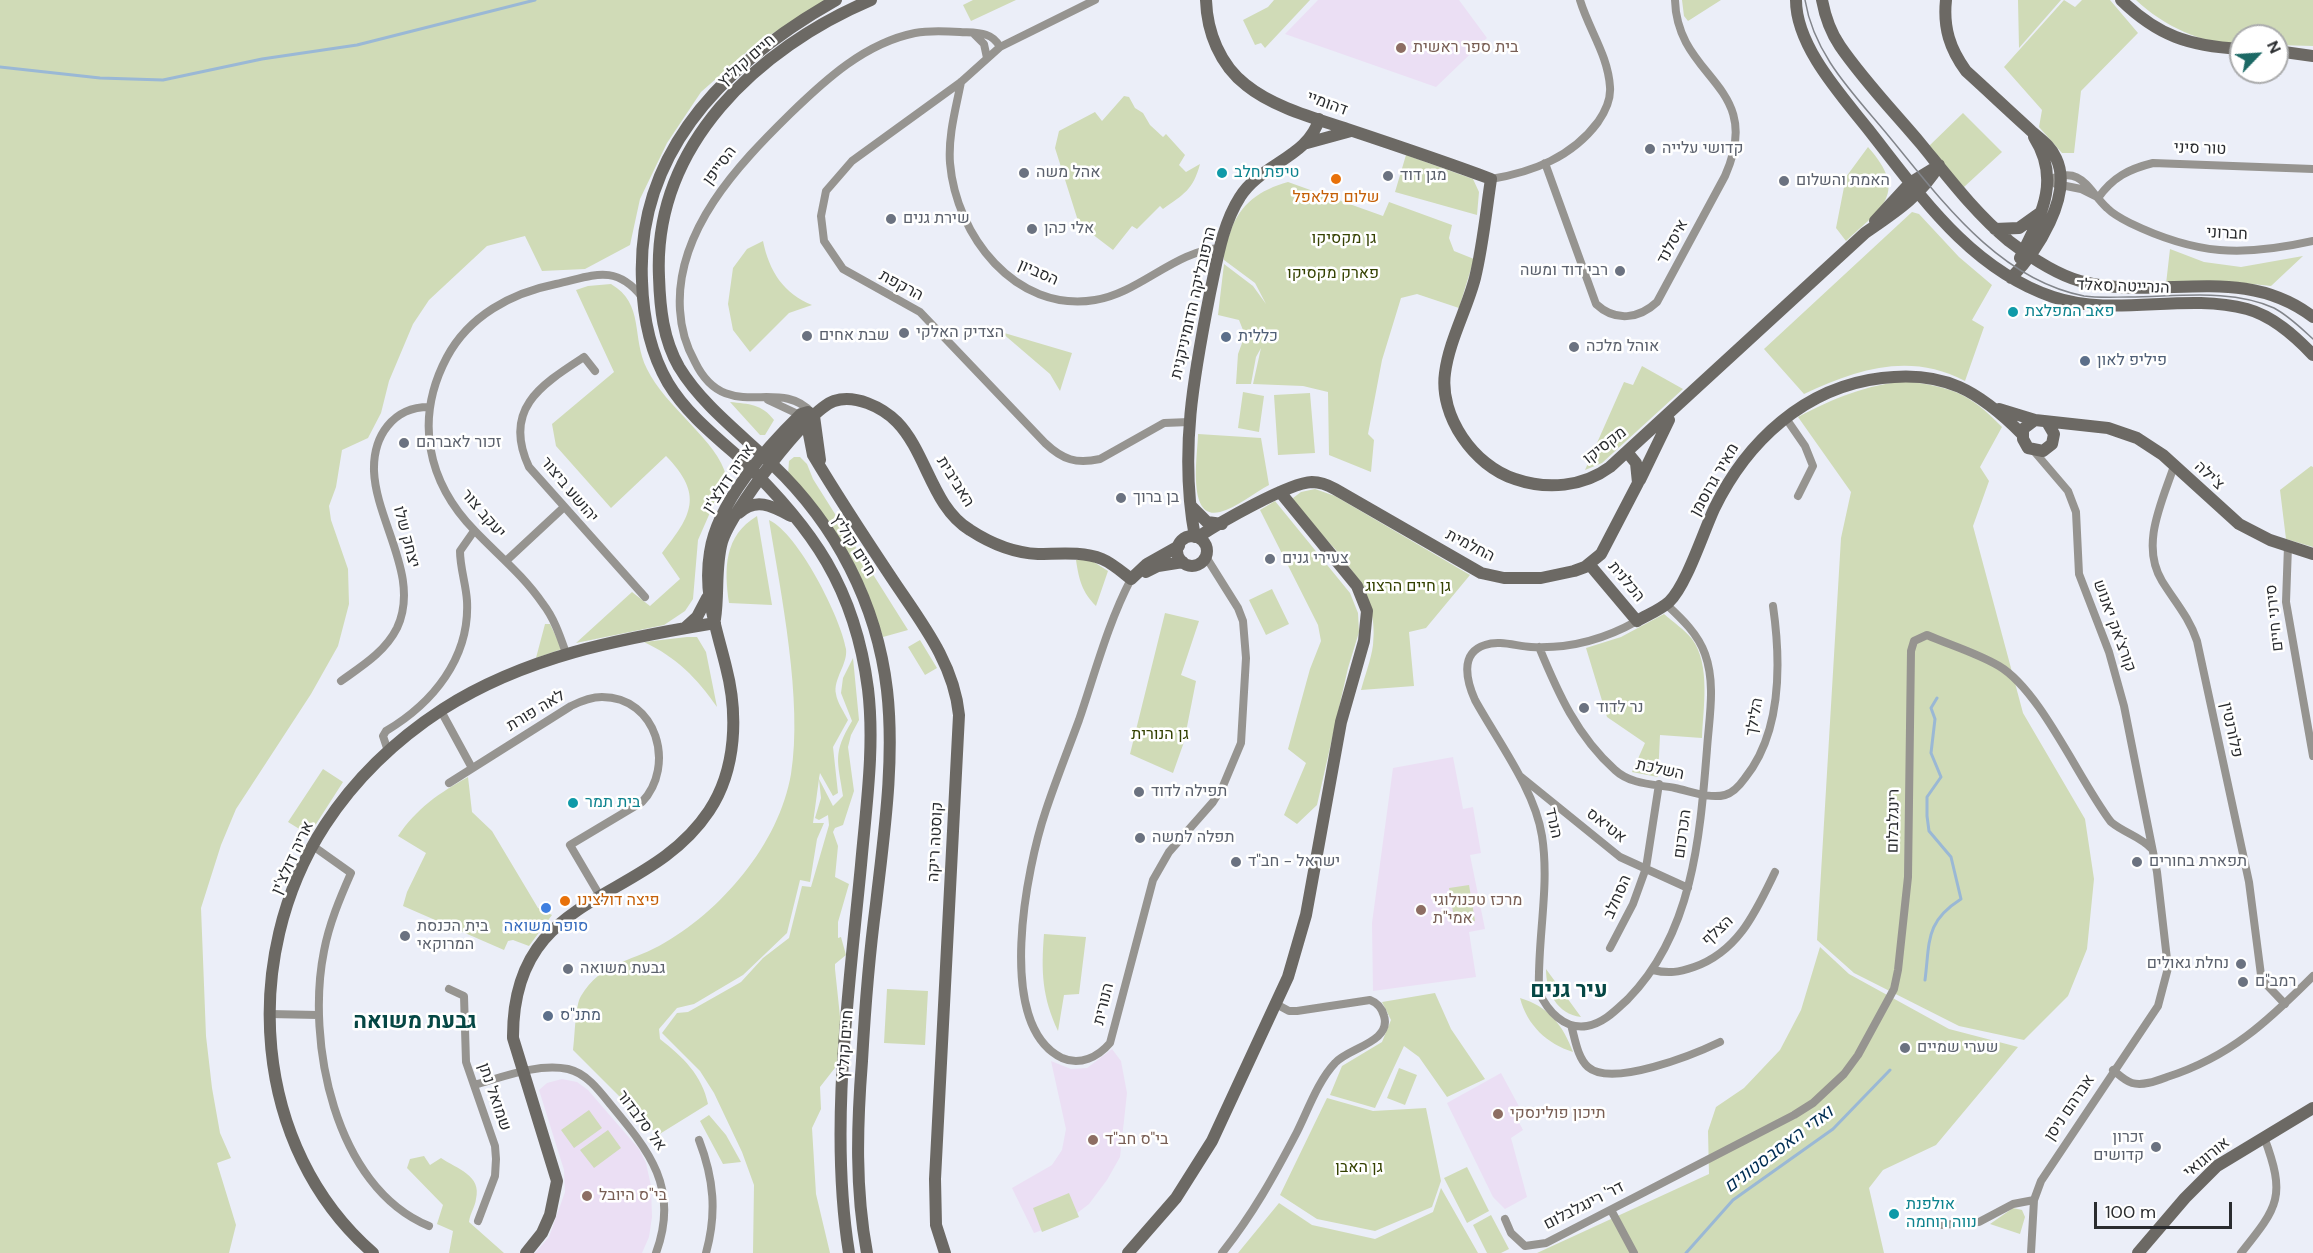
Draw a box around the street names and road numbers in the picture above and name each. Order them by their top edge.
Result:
street label: חיים קוליץ [714,31,780,91]
street label: דהומיי [1304,88,1350,120]
street label: טור סיני [2174,138,2226,160]
street label: הסייפן [699,143,741,189]
street label: איסלנד [1653,216,1693,268]
street label: חברוני [2206,223,2248,245]
street label: הרפובליקה הדומיניקנית [1167,225,1221,381]
street label: הסביון [1015,256,1061,290]
street label: הרקפת [876,266,926,306]
street label: הנרייטה סאלד [2076,276,2170,298]
street label: מקסיקו [1579,423,1631,469]
street label: מאיר גרוסמן [1686,440,1744,520]
street label: אריה דולצ'ין [699,441,759,517]
street label: יהושע ביצור [536,453,602,527]
street label: האביבית [932,453,978,511]
street label: צ'ילה [2190,457,2228,495]
street label: יעקב צור [457,486,509,542]
street label: יצחק שלו [389,504,423,570]
street label: חיים קוליץ [826,510,880,580]
street label: החלמית [1442,526,1498,566]
street label: הכלנית [1604,558,1648,606]
street label: קורצ'אק יאנוש [2088,577,2140,675]
street label: סירני חיים [2262,584,2288,652]
street label: לאה פורת [503,686,569,736]
street label: הלילך [1742,696,1768,738]
street label: פלורנטין [2216,701,2246,759]
street label: השלכת [1634,756,1686,784]
street label: רינגלבלום [1884,789,1904,853]
street label: קוסטה ריקה [924,801,948,883]
street label: אטיאס [1582,804,1630,848]
street label: הנרד [1540,806,1566,840]
street label: הכרכום [1670,808,1696,860]
street label: אריה דולצ'ין [268,818,318,898]
street label: הסחלב [1600,872,1636,922]
street label: הצלף [1698,912,1738,950]
street label: הנורית [1090,981,1118,1027]
street label: חיים קוליץ [834,1009,858,1081]
street label: שמואל נתן [473,1060,515,1134]
street label: אברהם ניסן [2041,1071,2099,1145]
street label: אל סלבדור [612,1087,670,1155]
street label: אורוגואי [2180,1134,2234,1182]
street label: דר' רינגלבלום [1541,1178,1627,1234]

